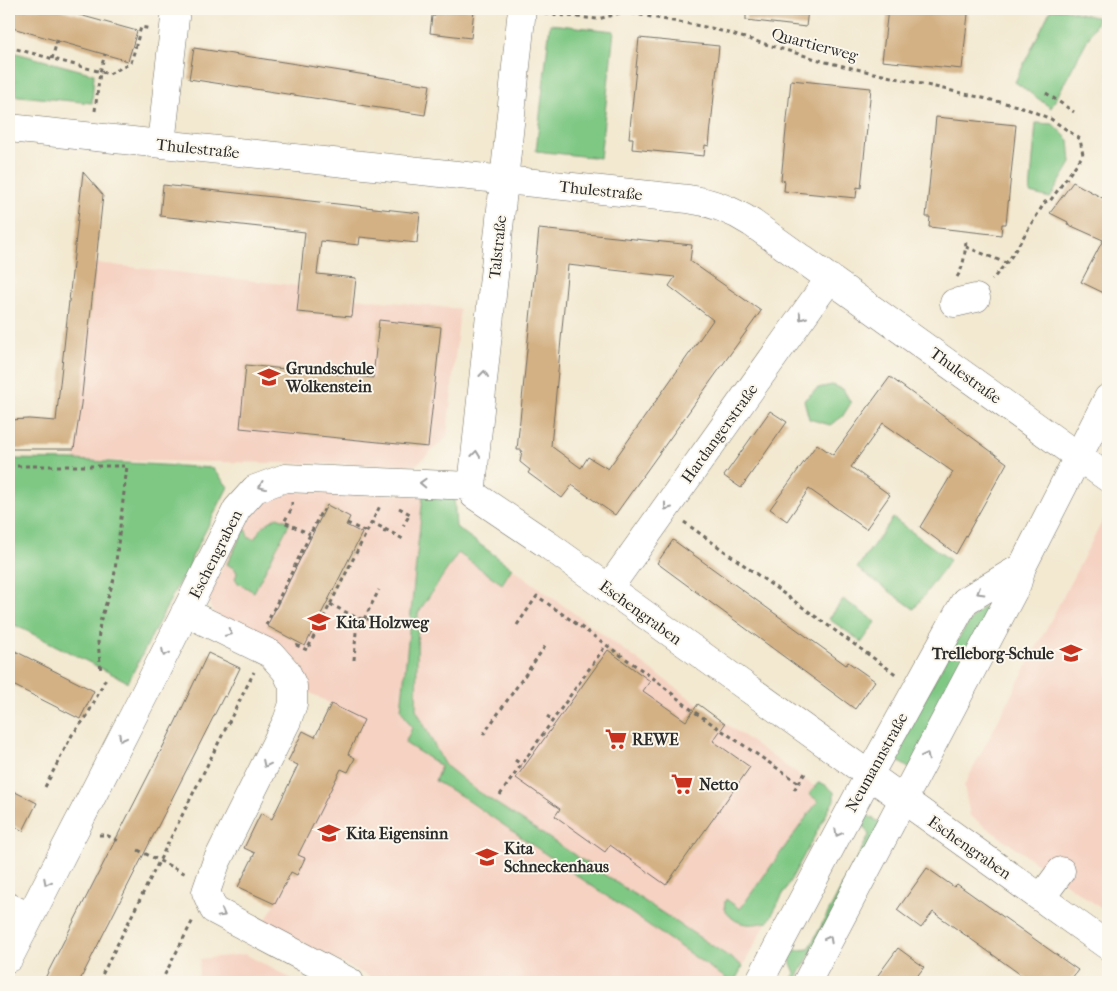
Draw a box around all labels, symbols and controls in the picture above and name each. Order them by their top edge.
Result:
street label: Quartierweg [769,24,861,65]
street label: Thulestraße [155,135,241,162]
street label: Thulestraße [558,177,644,204]
street label: Talstraße [485,214,510,280]
one-way arrow [799,312,808,321]
street label: Thulestraße [926,343,1005,408]
place label: Grundschule Wolkenstein [285,359,374,396]
school or university icon: Grundschule Wolkenstein [256,364,282,390]
one-way arrow [478,369,489,377]
street label: Hardangerstraße [677,380,762,487]
one-way arrow [470,450,481,458]
one-way arrow [419,477,427,488]
one-way arrow [258,479,267,490]
one-way arrow [664,501,673,511]
street label: Eschengraben [185,506,246,602]
street label: Eschengraben [596,576,686,649]
one-way arrow [977,586,986,596]
school or university icon: Kita Holzweg [306,609,332,635]
place label: Kita Holzweg [336,613,429,633]
one-way arrow [223,627,232,637]
school or university icon: Trelleborg-Schule [1058,640,1084,666]
place label: Trelleborg-Schule [931,644,1054,664]
one-way arrow [160,648,171,657]
street label: Neumannstraße [841,709,912,815]
supermarket icon: REWE [603,726,629,752]
place label: REWE [632,730,679,749]
one-way arrow [118,733,128,742]
one-way arrow [919,752,929,761]
one-way arrow [262,759,272,768]
supermarket icon: Netto [669,771,695,797]
place label: Netto [699,775,738,794]
street label: Eschengraben [924,812,1016,883]
school or university icon: Kita Eigensinn [316,820,342,846]
place label: Kita Eigensinn [346,824,449,844]
one-way arrow [834,828,844,837]
place label: Kita Schneckenhaus [504,839,609,876]
school or university icon: Kita Schneckenhaus [474,844,500,870]
one-way arrow [43,877,53,886]
one-way arrow [216,908,225,918]
one-way arrow [823,935,833,944]

